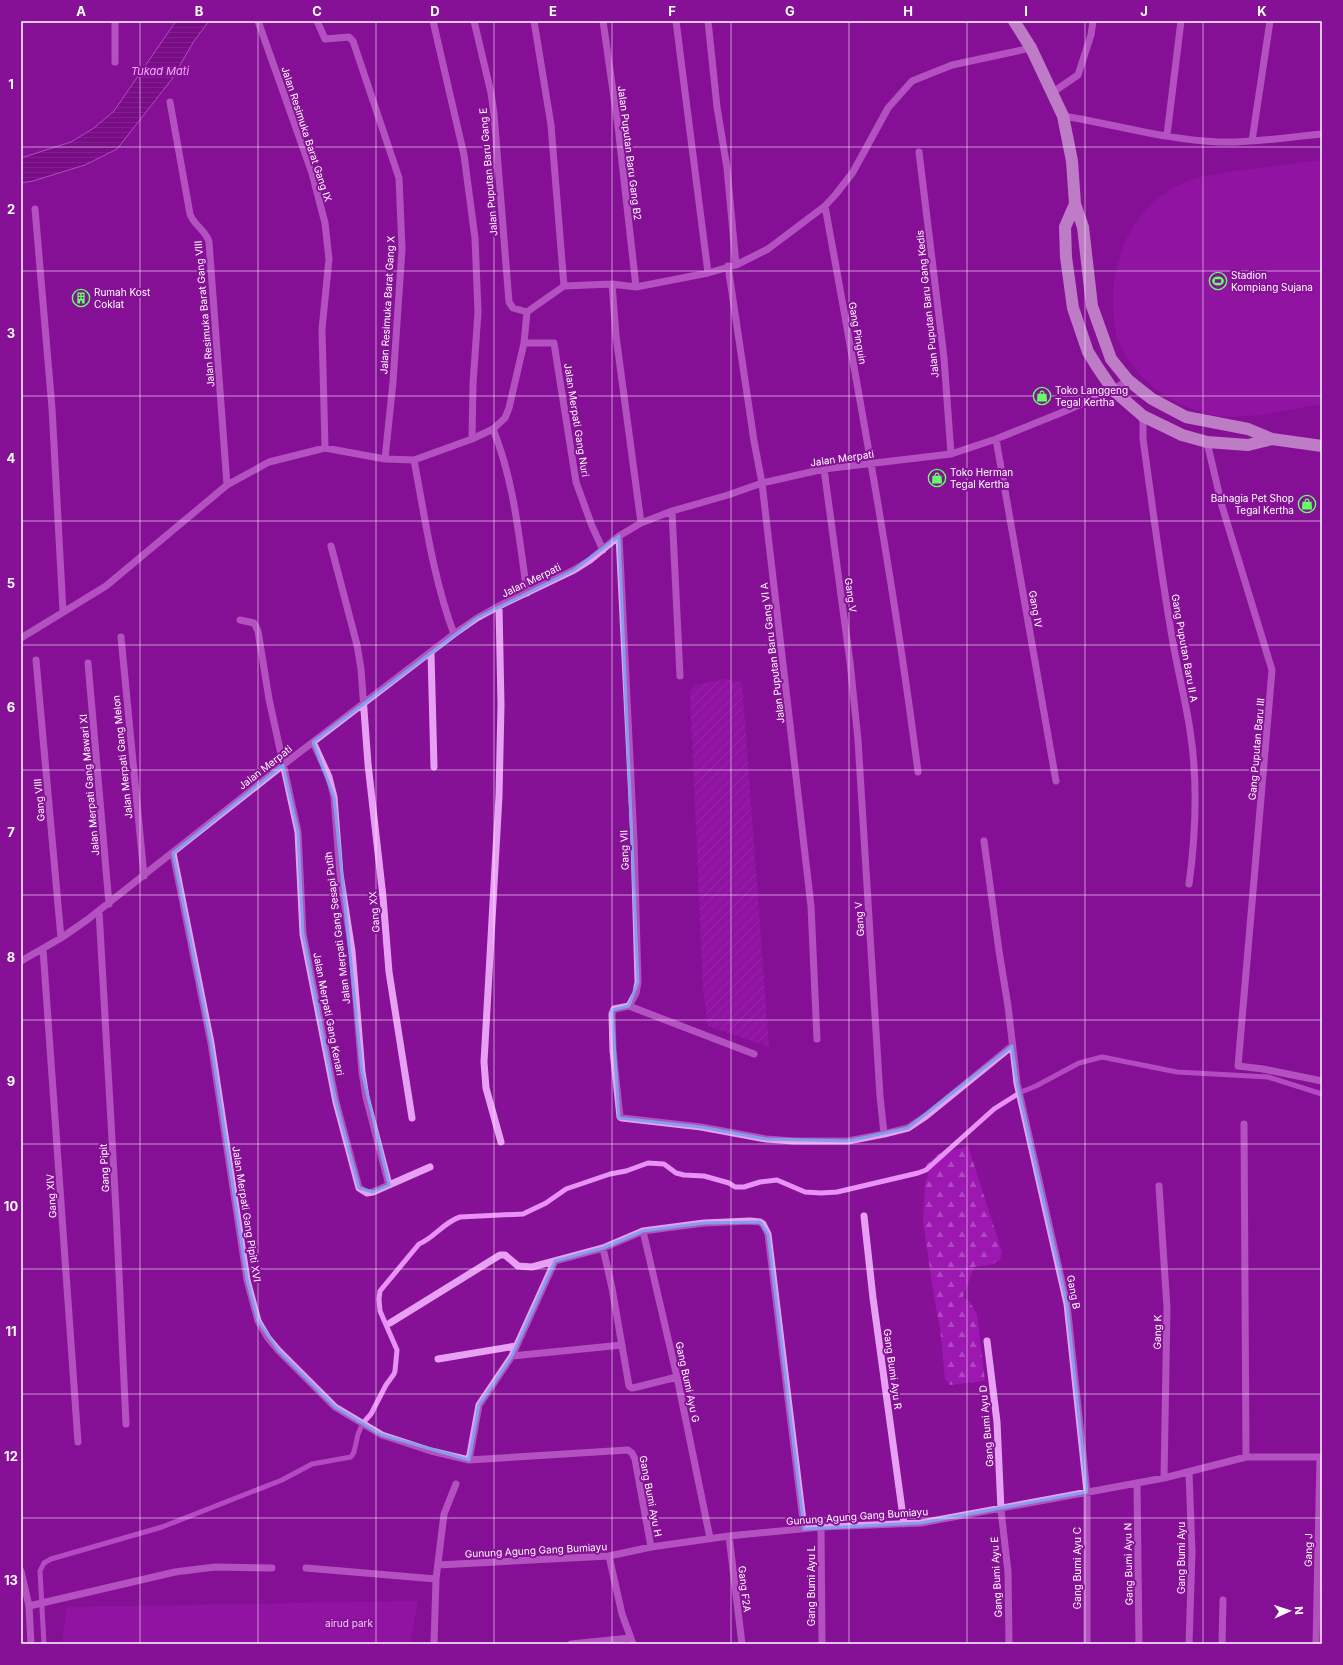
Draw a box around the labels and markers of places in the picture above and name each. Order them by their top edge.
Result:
place label: Stadion Kompiang Sujana [1231,269,1313,293]
sports icon: Stadion Kompiang Sujana [1208,271,1228,291]
place label: Rumah Kost Coklat [94,286,151,310]
building icon: Rumah Kost Coklat [71,288,91,308]
place label: Toko Langgeng Tegal Kertha [1055,384,1128,408]
shop icon: Toko Langgeng Tegal Kertha [1032,386,1052,406]
place label: Toko Herman Tegal Kertha [950,466,1013,490]
shop icon: Toko Herman Tegal Kertha [927,468,947,488]
place label: Bahagia Pet Shop Tegal Kertha [1211,492,1294,516]
shop icon: Bahagia Pet Shop Tegal Kertha [1297,494,1317,514]

